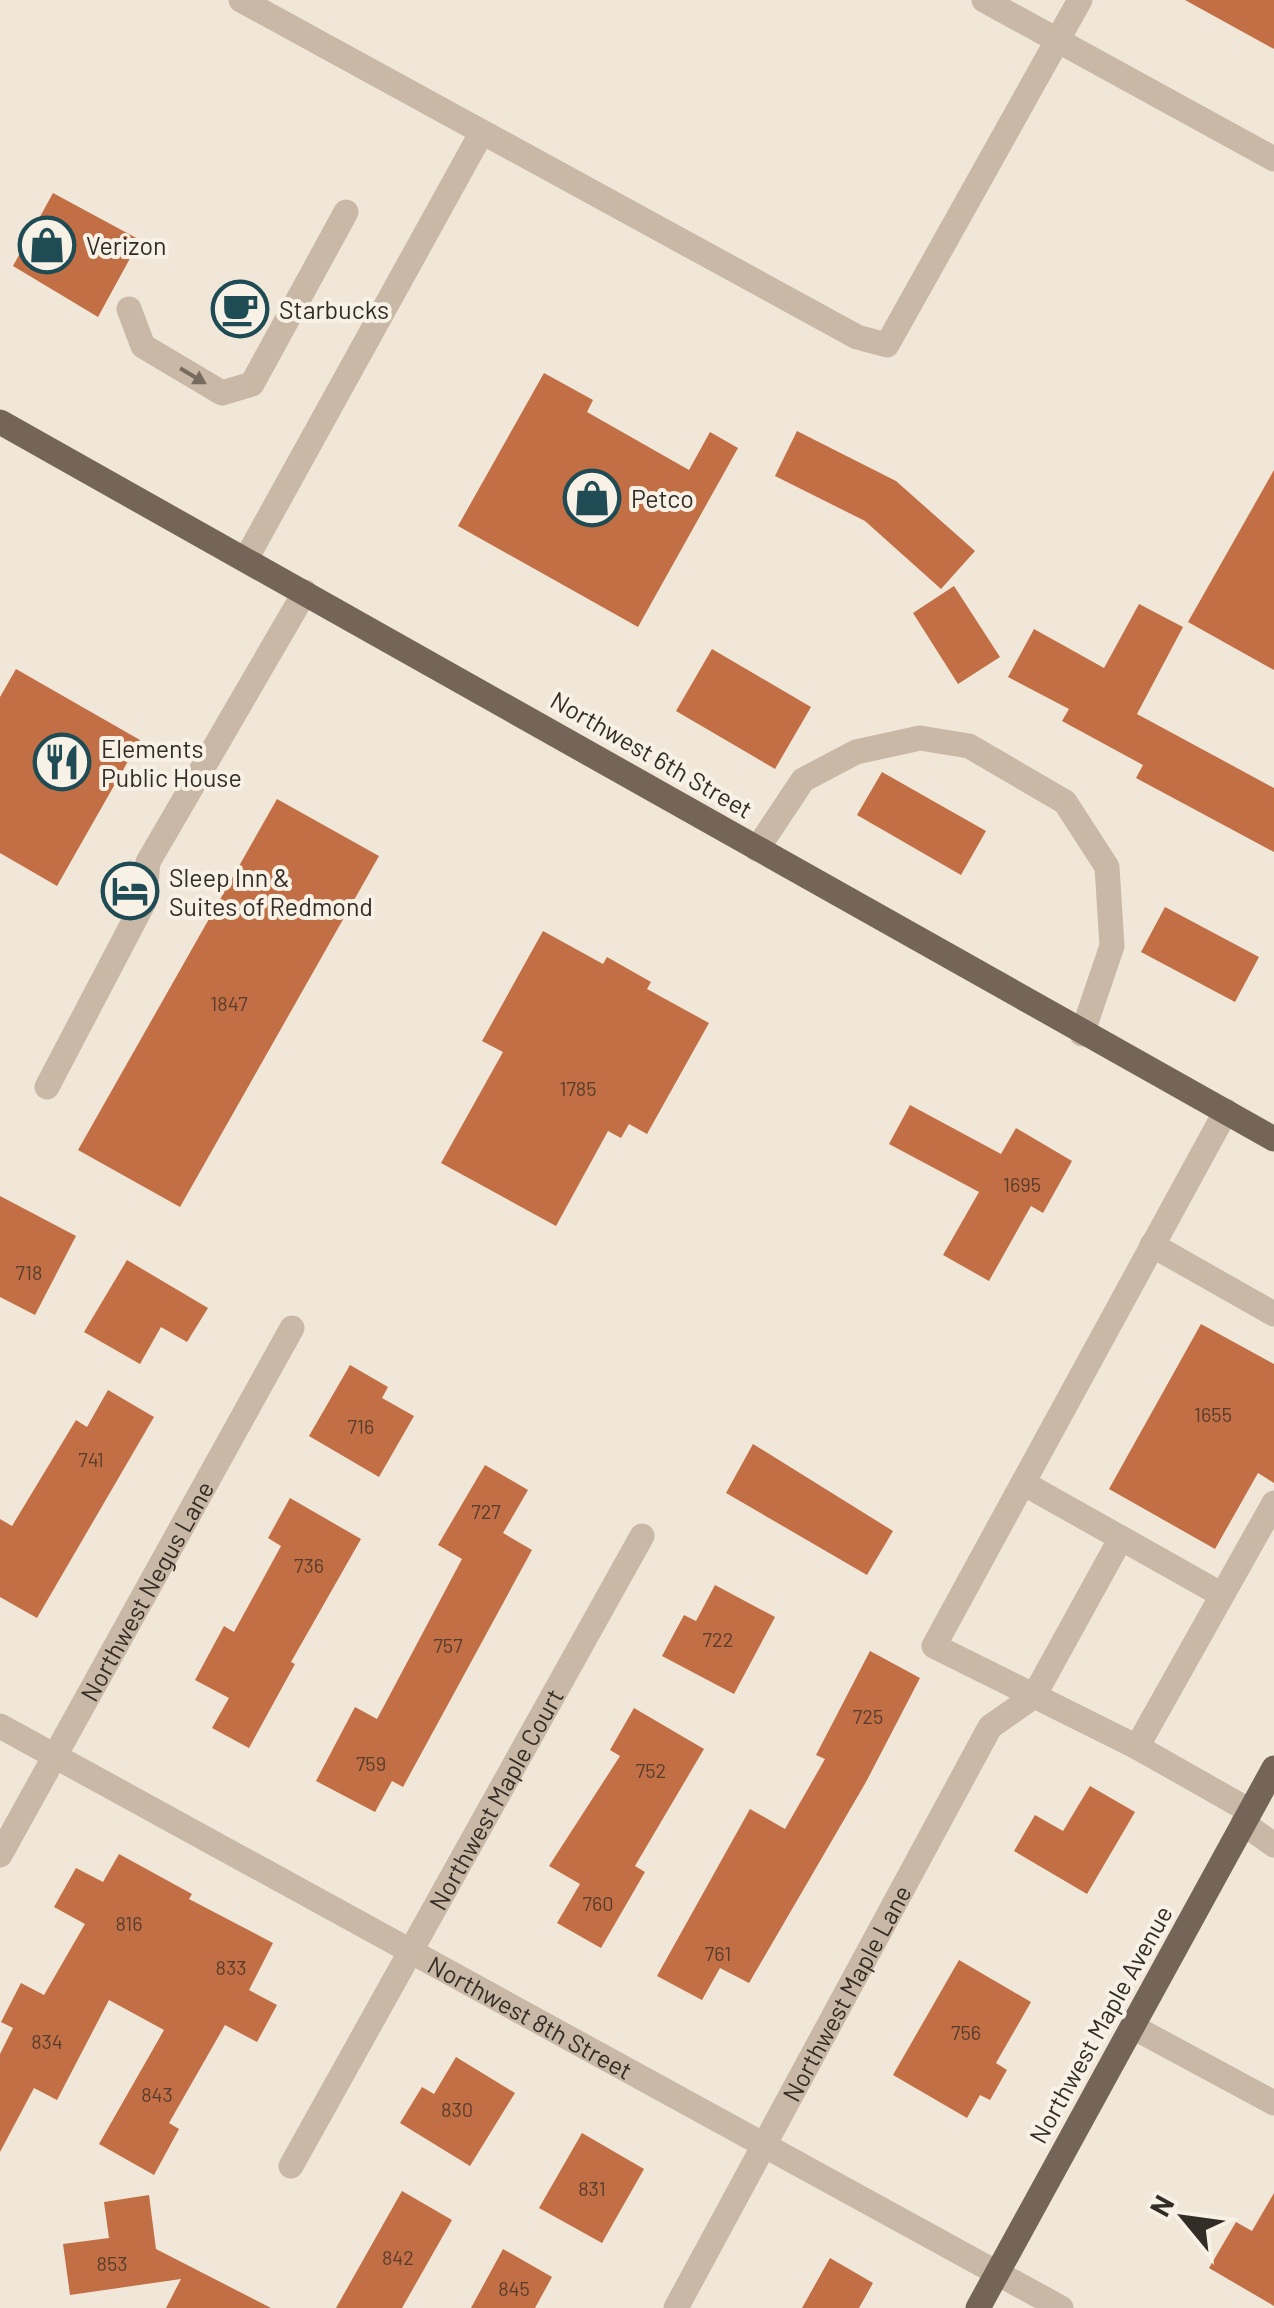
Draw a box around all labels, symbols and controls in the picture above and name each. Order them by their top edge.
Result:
shop icon: Verizon [17,215,77,275]
place label: Verizon [86,230,167,260]
cafe icon: Starbucks [210,279,270,339]
place label: Starbucks [279,294,389,324]
one-way arrow [179,367,207,384]
shop icon: Petco [562,468,622,528]
place label: Petco [631,483,694,513]
street label: Northwest 6th Street [546,684,758,824]
restaurant icon: Elements Public House [32,732,92,792]
place label: Elements Public House [101,733,242,792]
hotel icon: Sleep Inn & Suites of Redmond [100,861,160,921]
place label: Sleep Inn & Suites of Redmond [169,862,373,921]
house number: 1847 [210,991,248,1015]
house number: 1785 [559,1076,597,1100]
house number: 1695 [1003,1172,1041,1196]
house number: 718 [16,1260,42,1284]
house number: 1655 [1194,1402,1232,1426]
house number: 716 [348,1414,374,1438]
house number: 741 [78,1447,104,1471]
street label: Northwest Negus Lane [73,1476,219,1706]
house number: 727 [471,1499,501,1523]
house number: 736 [294,1553,324,1577]
house number: 722 [703,1627,733,1651]
house number: 757 [433,1633,463,1657]
street label: Northwest Maple Court [422,1683,569,1915]
house number: 725 [853,1704,883,1728]
house number: 759 [356,1751,386,1775]
house number: 752 [636,1758,666,1782]
street label: Northwest Maple Lane [776,1880,917,2106]
house number: 760 [582,1891,614,1915]
street label: Northwest Maple Avenue [1022,1900,1178,2148]
house number: 816 [115,1911,143,1935]
house number: 761 [705,1941,731,1965]
street label: Northwest 8th Street [423,1949,638,2085]
house number: 833 [215,1955,247,1979]
house number: 756 [951,2020,981,2044]
house number: 834 [31,2029,63,2053]
house number: 843 [141,2082,173,2106]
house number: 830 [441,2097,473,2121]
north arrow [1134,2168,1234,2268]
house number: 831 [578,2176,606,2200]
text: N [1142,2189,1181,2222]
house number: 842 [382,2245,414,2269]
house number: 853 [97,2251,128,2275]
house number: 845 [498,2276,530,2300]

